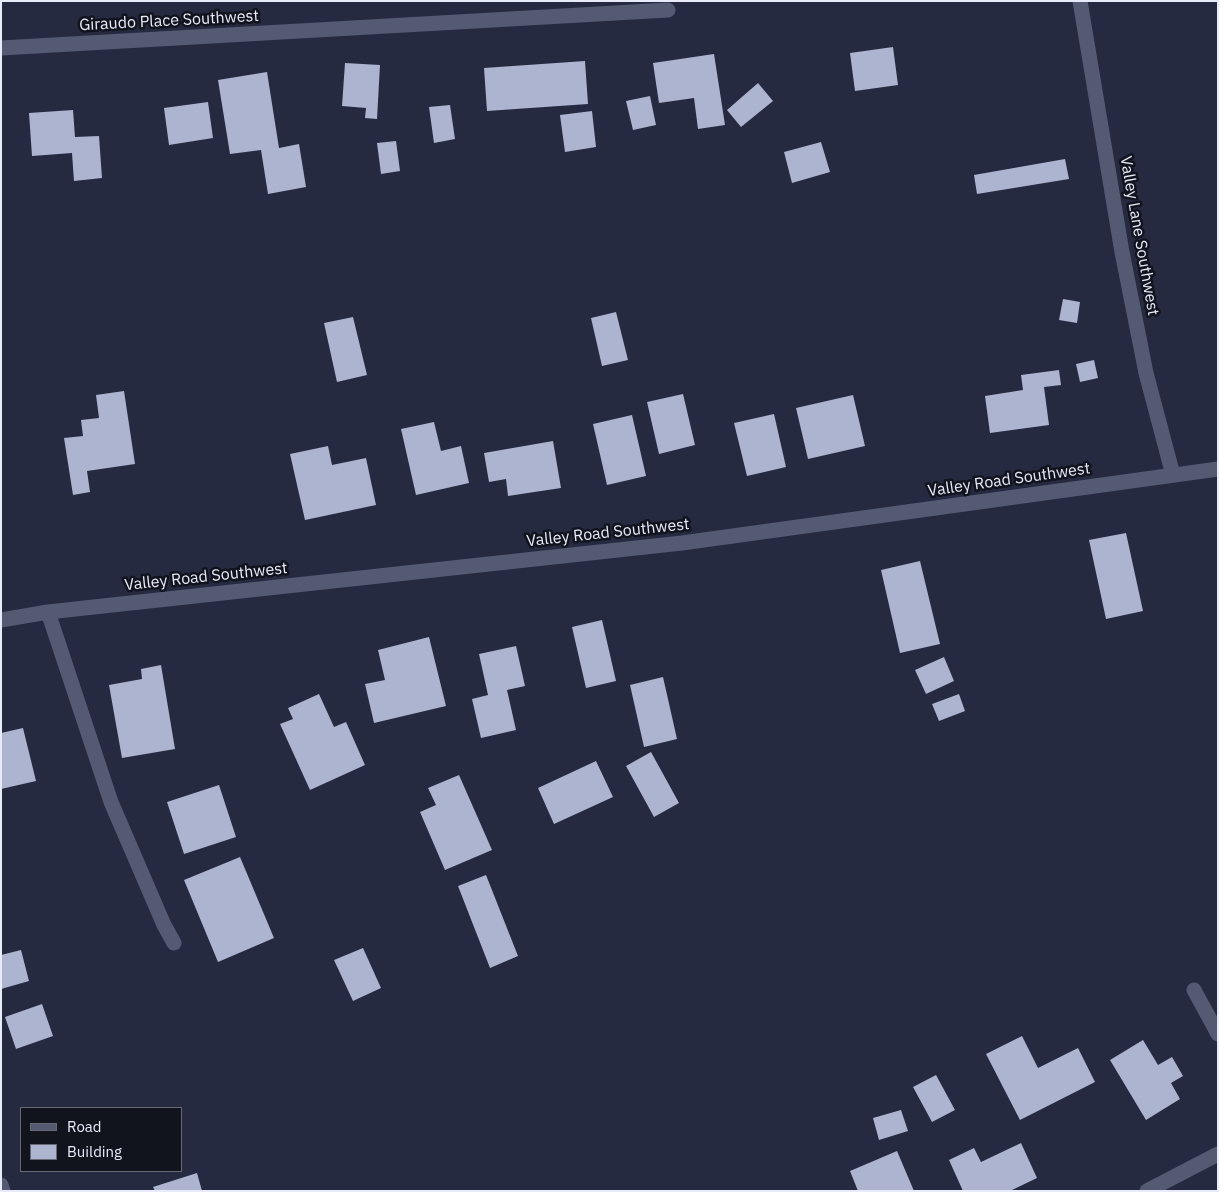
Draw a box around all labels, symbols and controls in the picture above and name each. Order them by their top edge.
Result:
street label: Giraudo Place Southwest [79,7,259,35]
street label: Valley Lane Southwest [1116,155,1162,317]
street label: Valley Road Southwest [927,459,1091,501]
street label: Valley Road Southwest [526,515,690,551]
street label: Valley Road Southwest [124,559,288,595]
legend [20,1107,182,1172]
text: Road [67,1117,102,1136]
text: Building [67,1142,122,1161]

